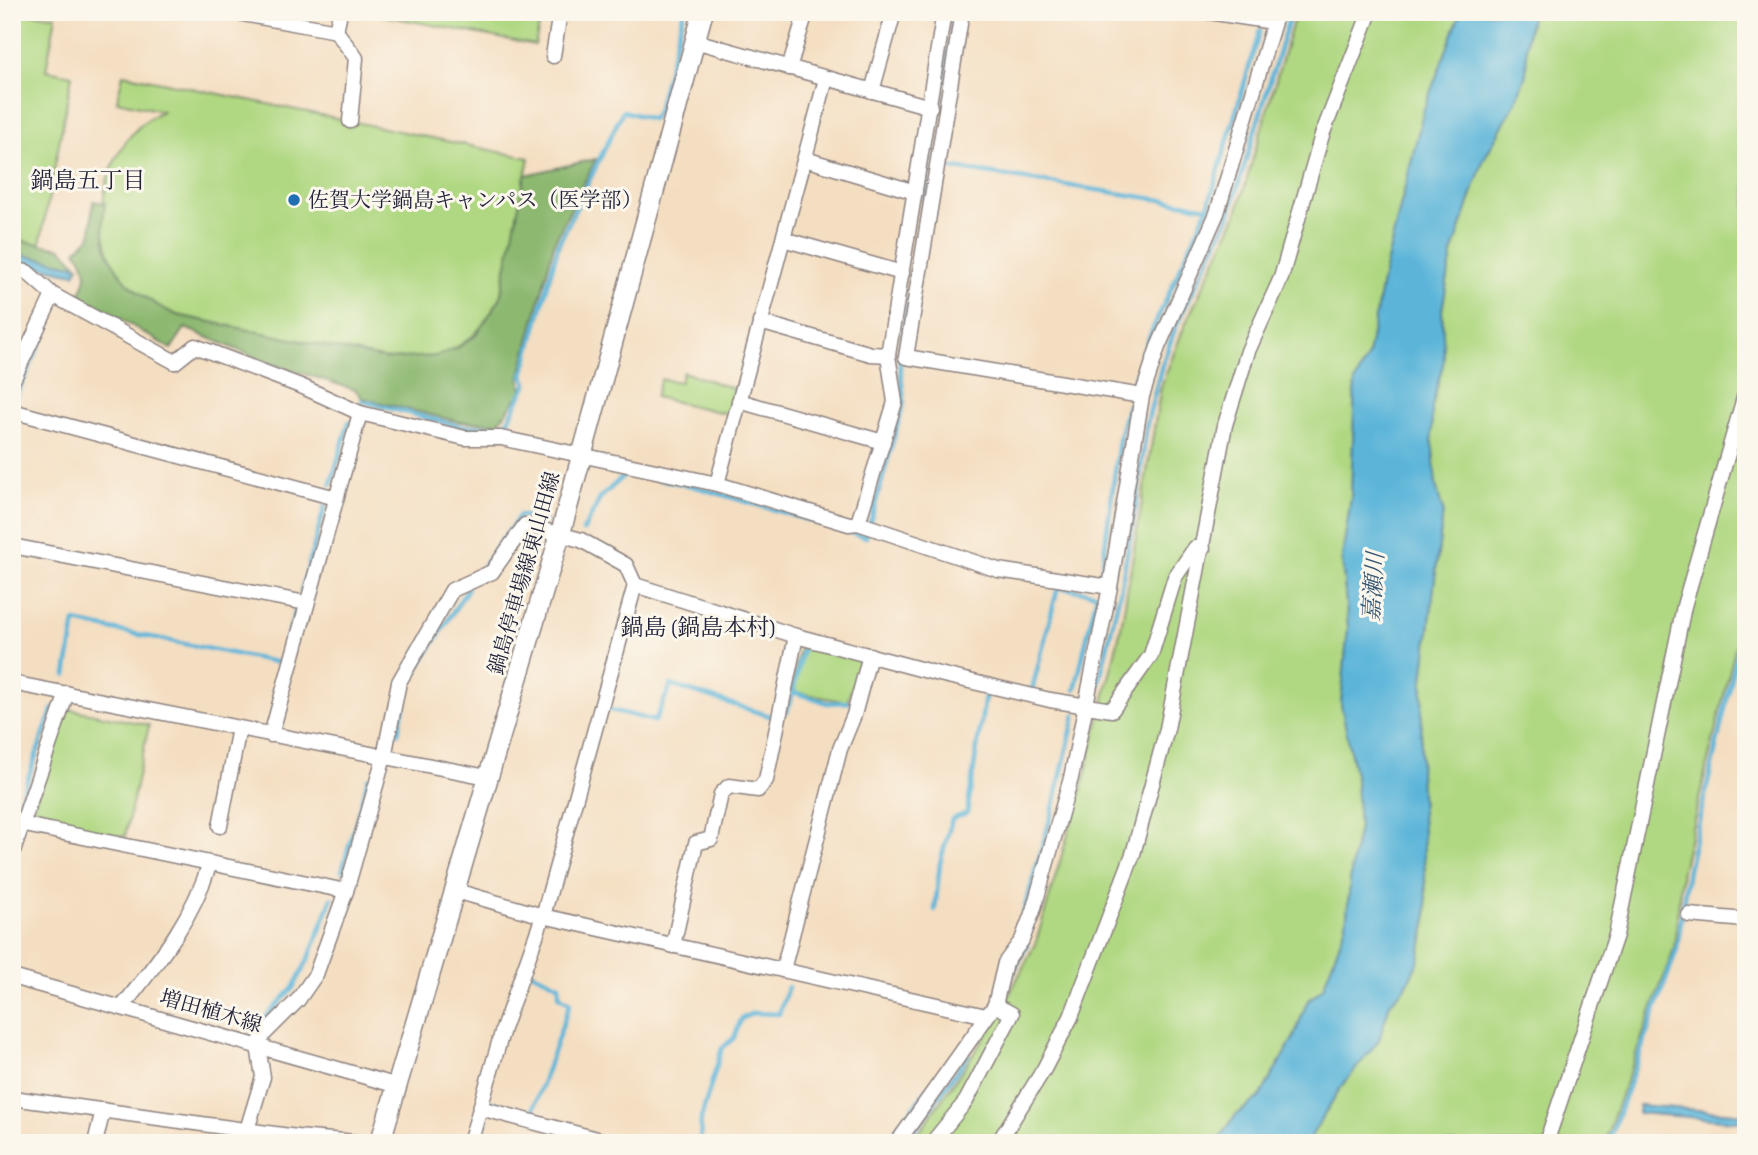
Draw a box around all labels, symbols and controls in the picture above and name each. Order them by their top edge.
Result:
district label: 鍋島五丁目 [31,165,146,196]
place label: 佐賀大学鍋島キャンパス（医学部） [308,186,643,214]
marker: 佐賀大学鍋島キャンパス（医学部） [286,192,302,208]
street label: 鍋島停車場線東山田線 [482,468,566,678]
water label: 嘉瀬川 [1356,549,1392,623]
district label: 鍋島 (鍋島本村) [620,612,776,643]
street label: 増田植木線 [157,983,265,1039]

